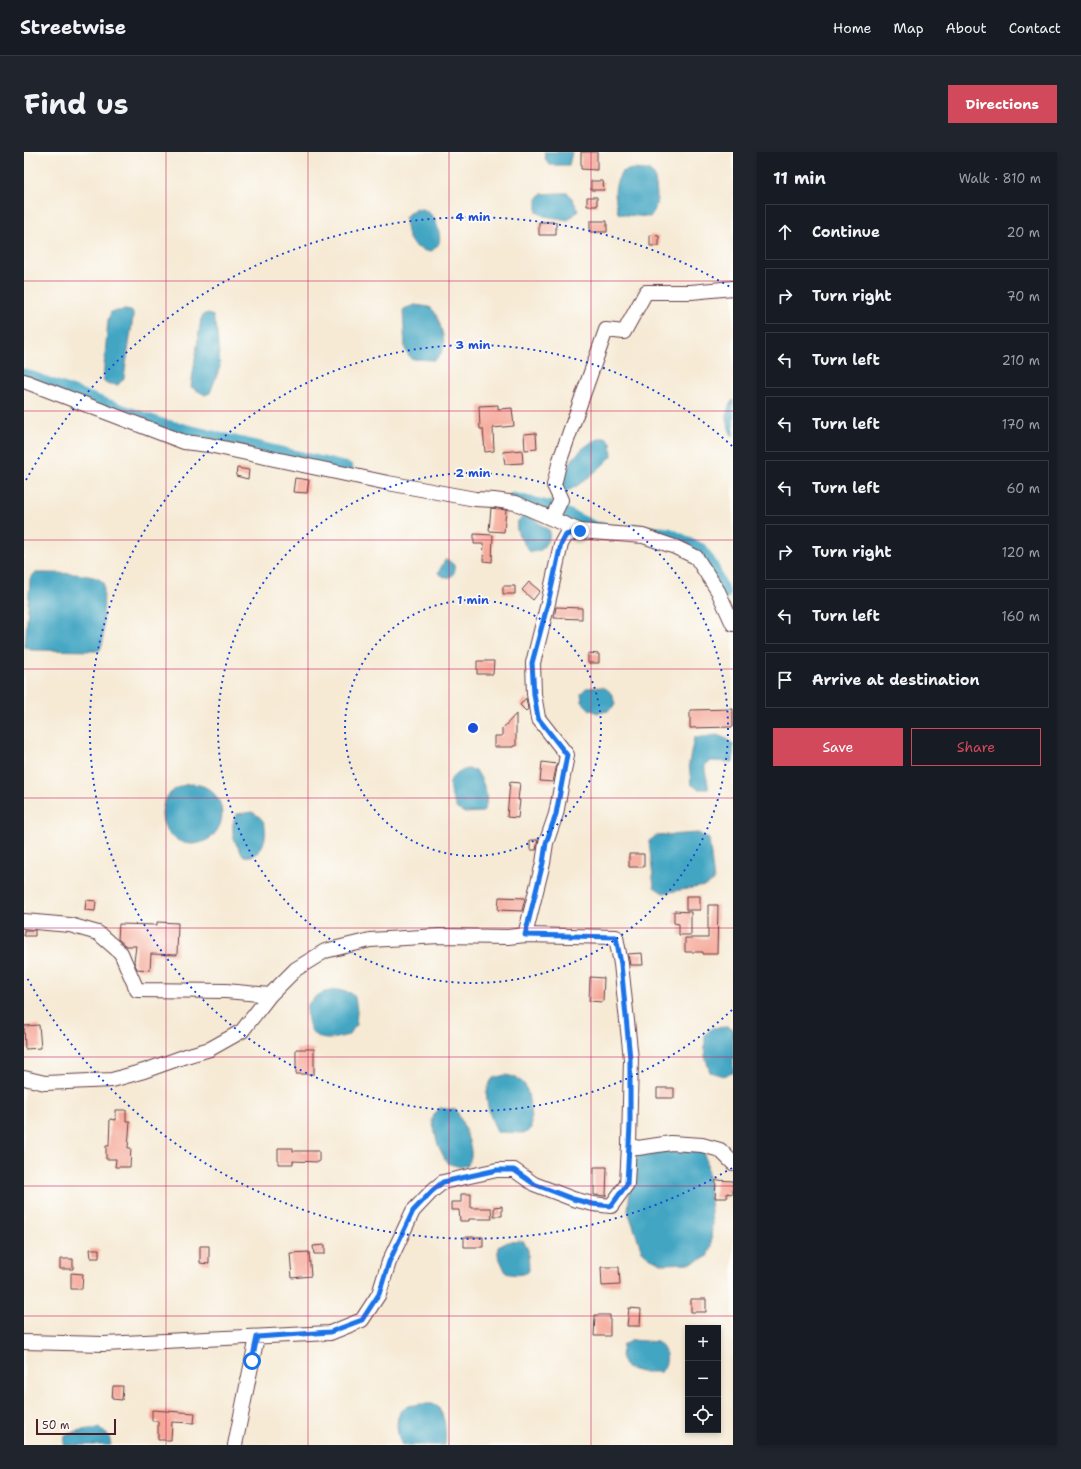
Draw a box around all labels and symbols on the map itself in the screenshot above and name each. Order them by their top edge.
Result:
text: 4 min [456,209,491,225]
text: 3 min [456,337,491,353]
text: 2 min [456,465,491,481]
route end [571,522,589,540]
text: 1 min [457,592,489,608]
centre of rings [466,721,480,735]
route start [243,1352,261,1370]
scale bar [36,1417,116,1436]

